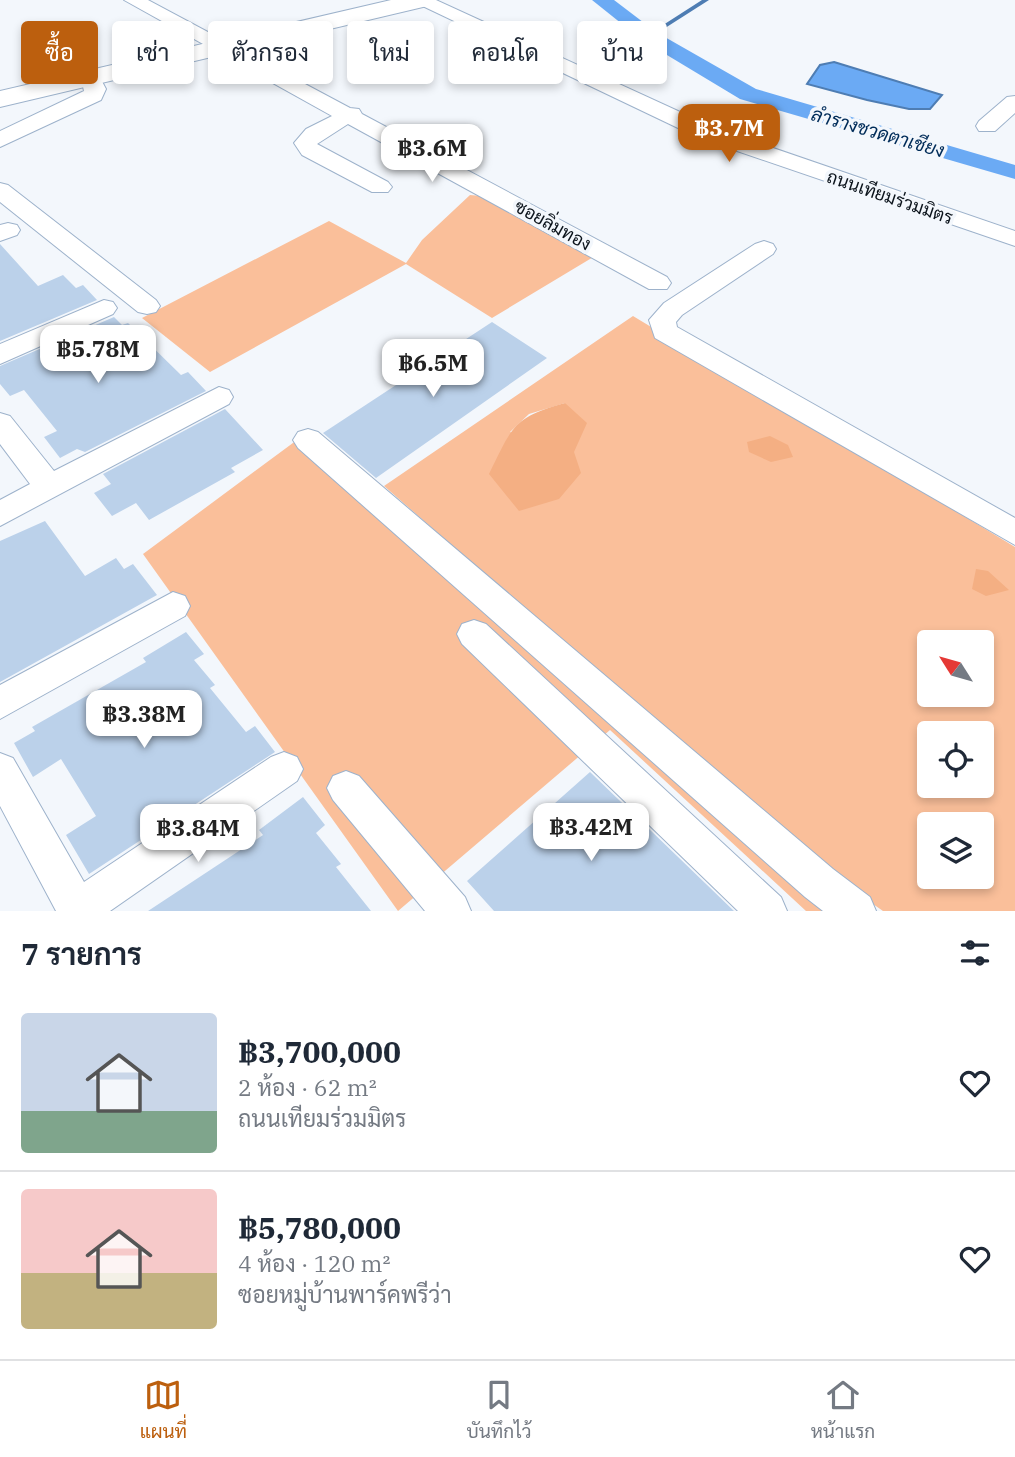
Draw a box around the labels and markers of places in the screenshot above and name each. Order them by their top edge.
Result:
pin: ฿3.7M [680,104,778,164]
pin: ฿3.6M [383,124,481,184]
pin: ฿5.78M [41,326,155,385]
pin: ฿6.5M [384,340,482,399]
pin: ฿3.38M [87,690,201,750]
pin: ฿3.84M [141,804,255,864]
pin: ฿3.42M [534,804,648,863]

